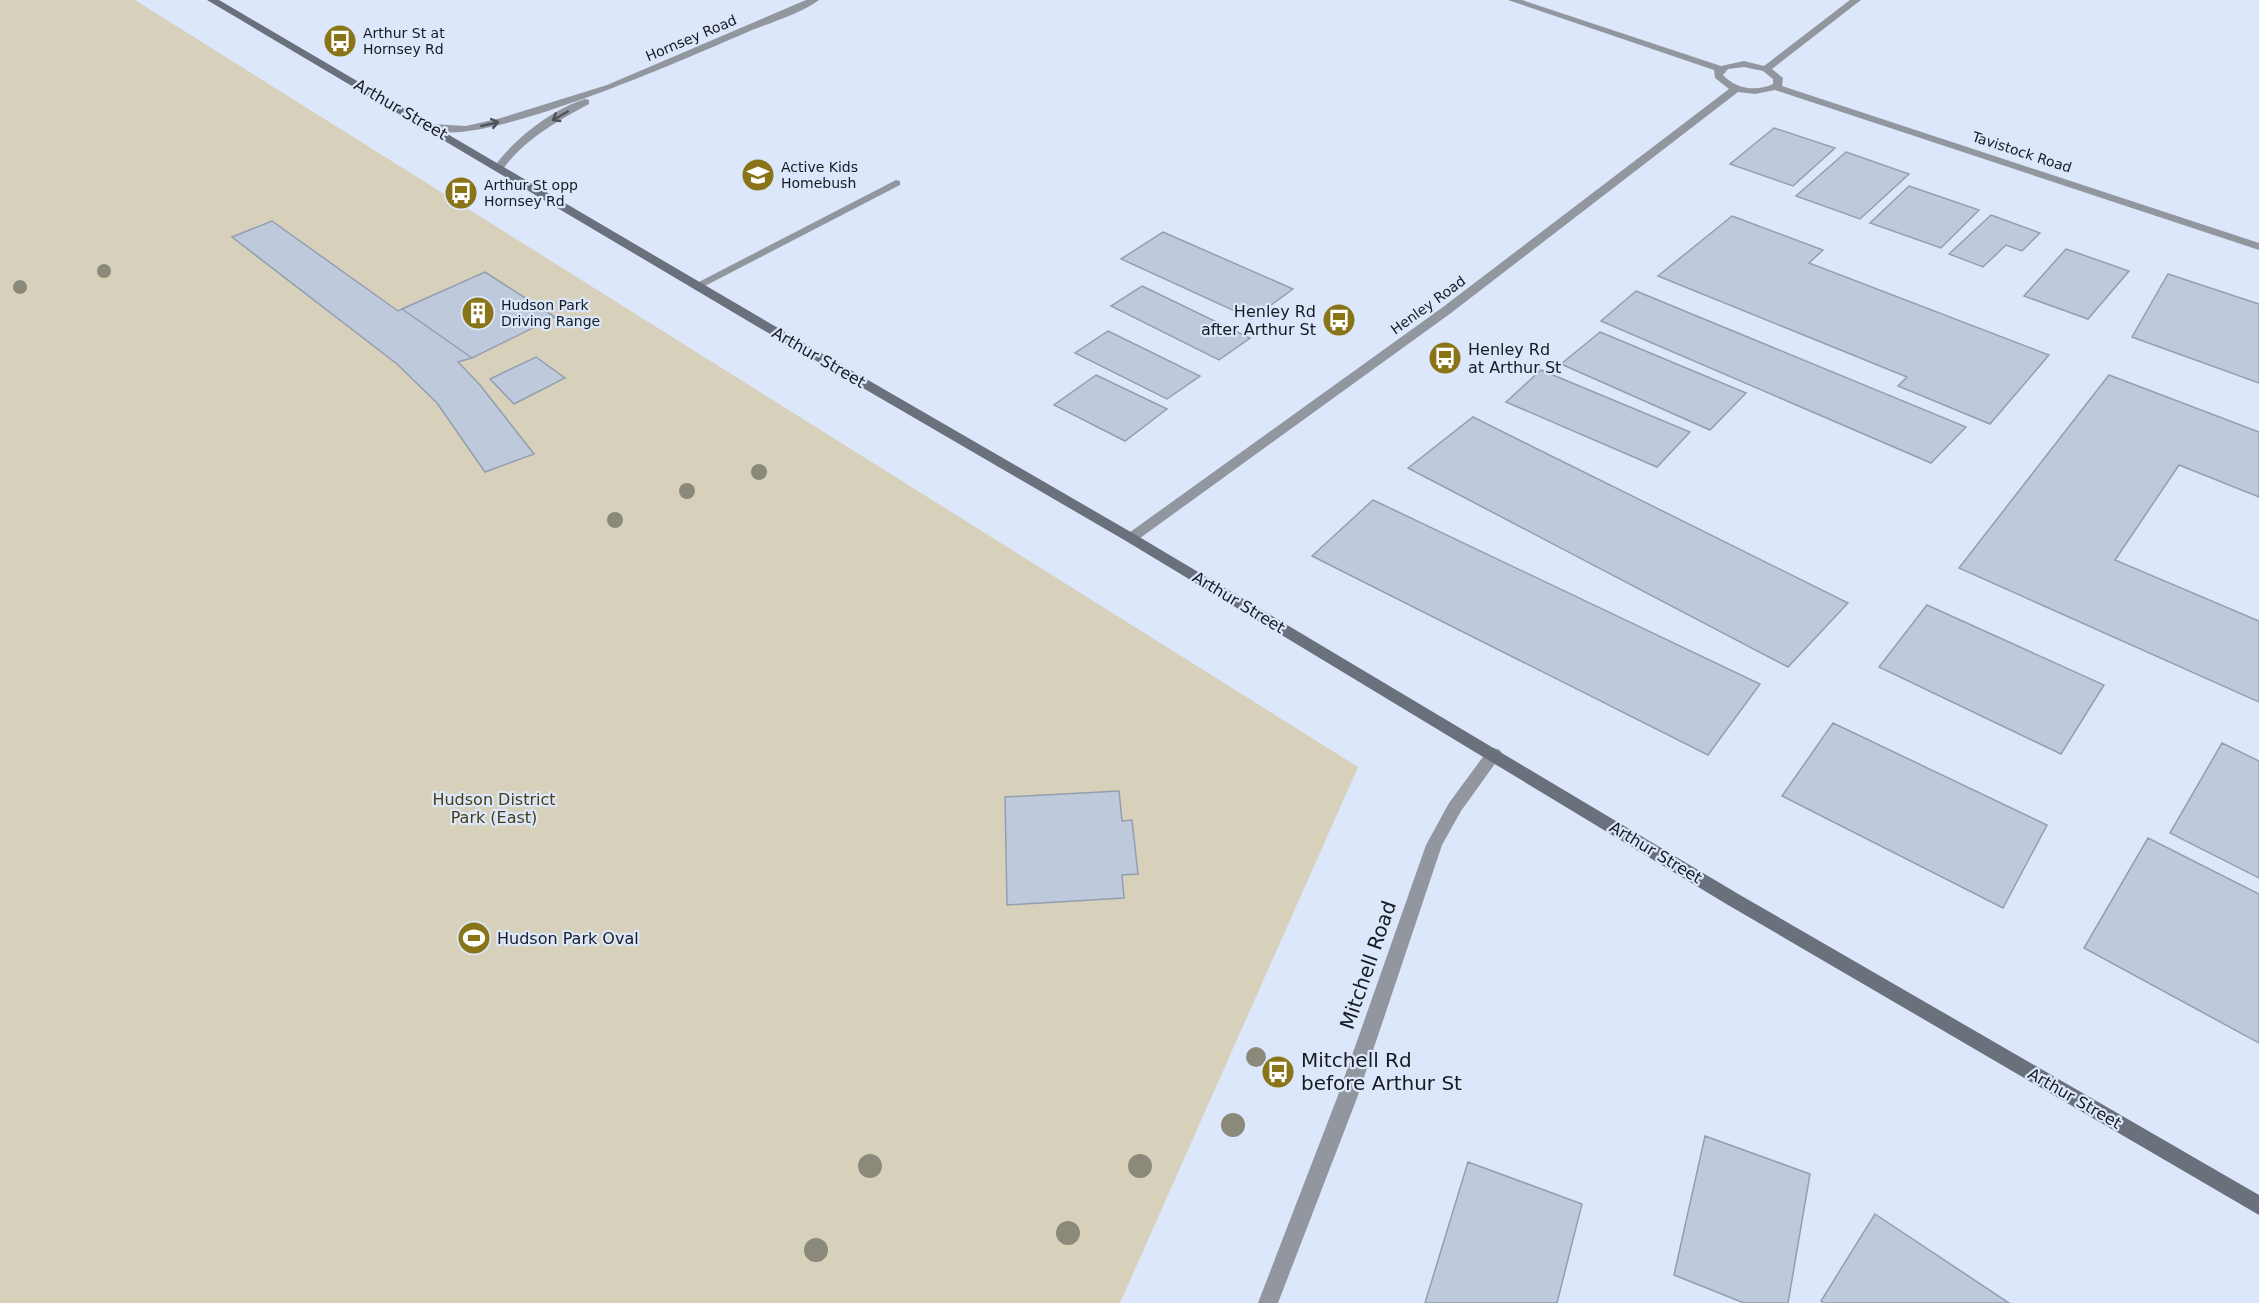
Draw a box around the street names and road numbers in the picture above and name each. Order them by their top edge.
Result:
street label: Hornsey Road [643,12,739,64]
street label: Arthur Street [351,75,451,144]
street label: Tavistock Road [1969,128,2074,176]
street label: Henley Road [1388,273,1468,337]
street label: Arthur Street [769,323,869,392]
street label: Arthur Street [1189,567,1288,637]
street label: Arthur Street [1606,817,1705,887]
street label: Mitchell Road [1335,898,1401,1032]
street label: Arthur Street [2025,1064,2125,1133]

